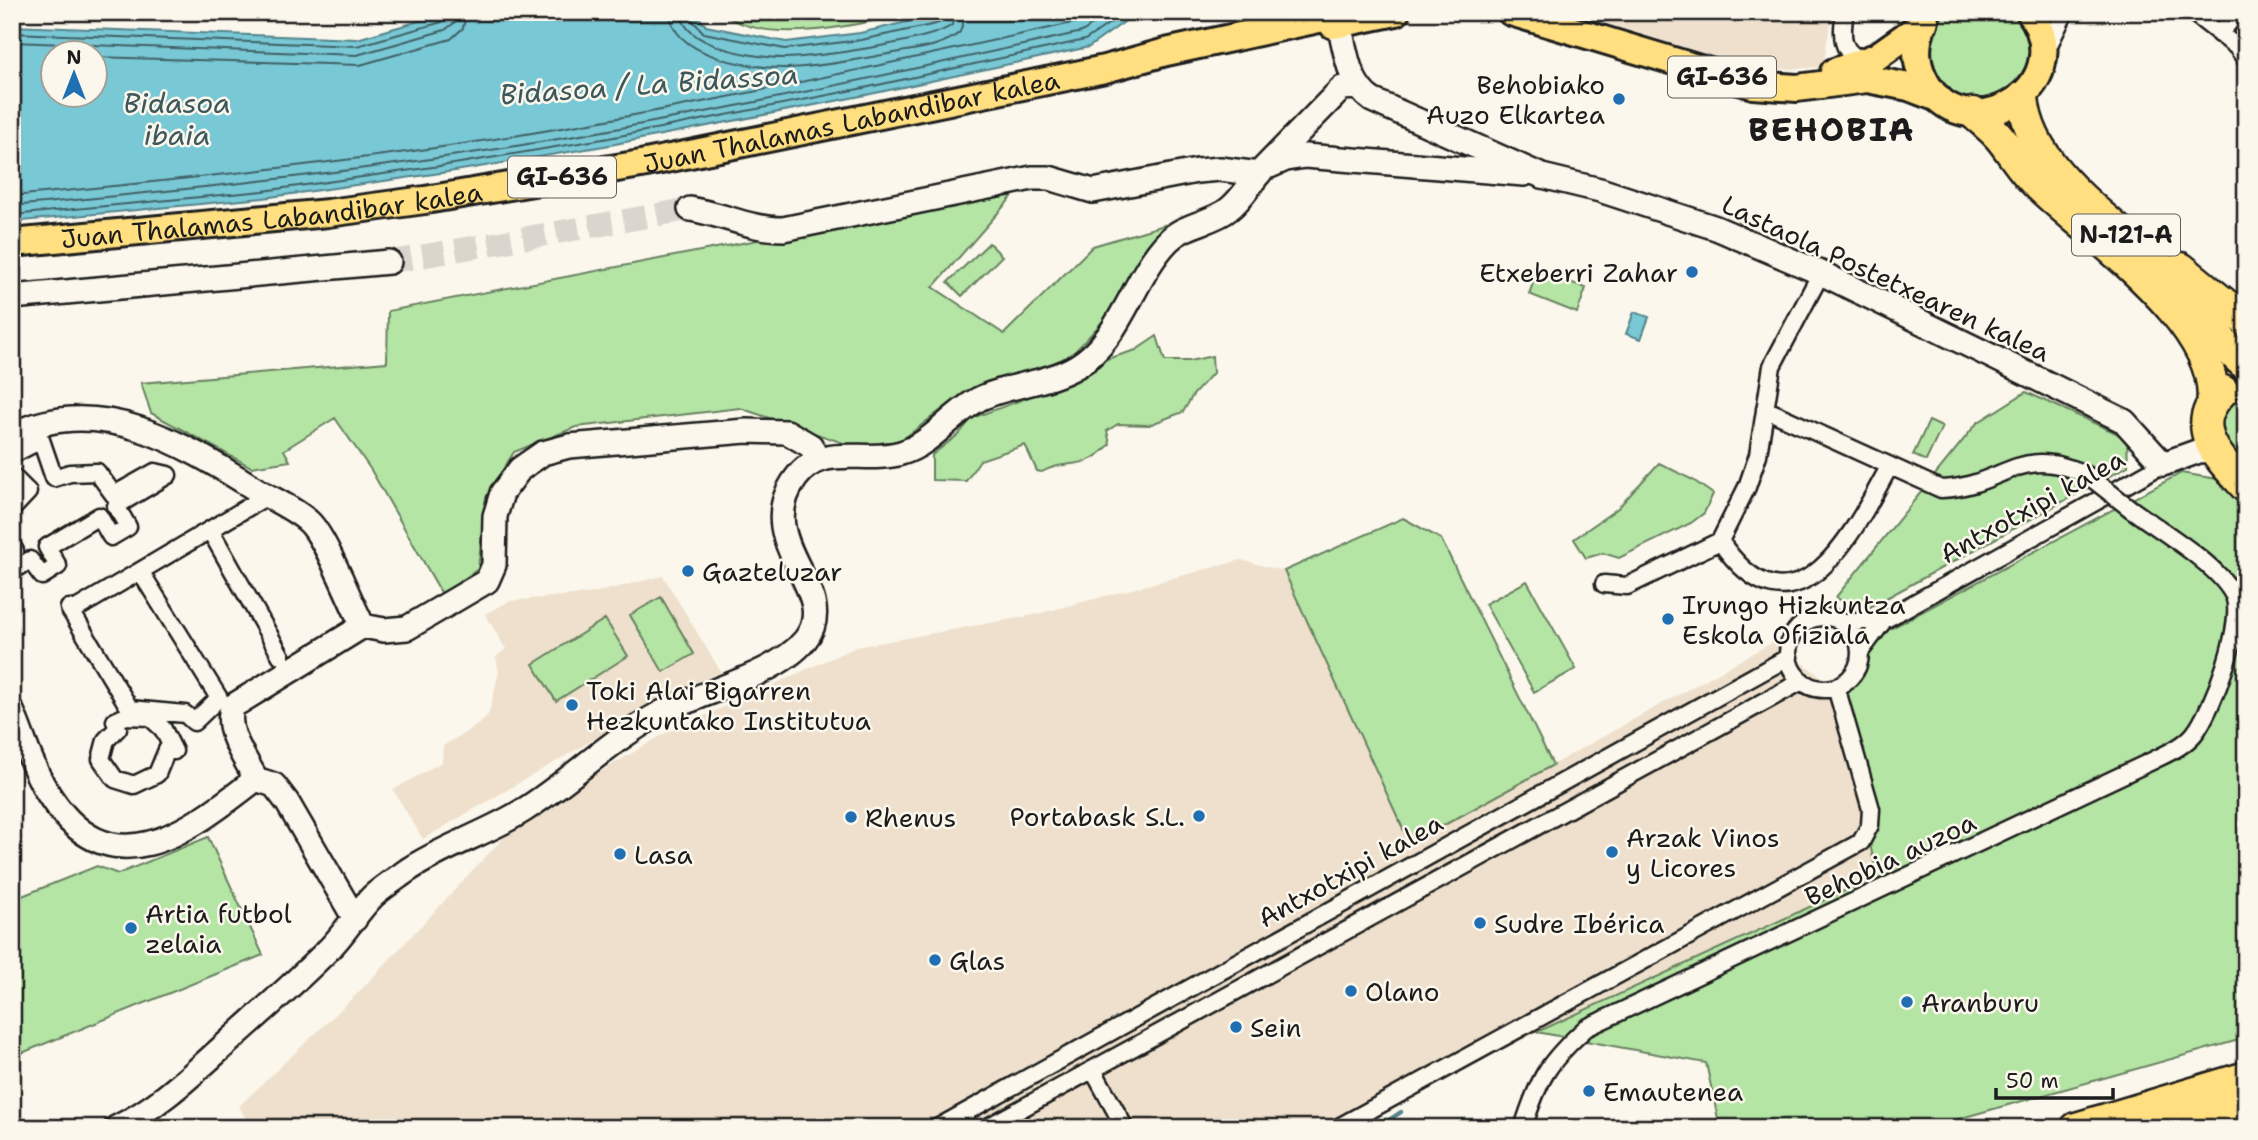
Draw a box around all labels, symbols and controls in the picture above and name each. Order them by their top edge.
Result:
north arrow [38,38,108,108]
text: N [66,45,82,70]
water label: Bidasoa / La Bidassoa [498,55,800,113]
road number: GI-636 [1668,56,1776,98]
street label: Juan Thalamas Labandibar kalea [640,61,1062,181]
place label: Behobiako Auzo Elkartea [1426,67,1605,132]
water label: Bidasoa ibaia [123,84,231,154]
marker: Behobiako Auzo Elkartea [1611,91,1627,107]
district label: BEHOBIA [1748,107,1916,152]
road number: GI-636 [508,156,616,197]
street label: Juan Thalamas Labandibar kalea [59,173,485,256]
street label: Lastaola Postetxearen kalea [1716,186,2056,370]
road number: N-121-A [2072,214,2180,256]
place label: Etxeberri Zahar [1479,255,1678,290]
marker: Etxeberri Zahar [1684,264,1700,280]
street label: Antxotxipi kalea [1933,441,2131,571]
place label: Gazteluzar [702,554,842,589]
marker: Gazteluzar [680,563,696,579]
place label: Irungo Hizkuntza Eskola Ofiziala [1682,587,1905,652]
marker: Irungo Hizkuntza Eskola Ofiziala [1660,611,1676,627]
place label: Toki Alai Bigarren Hezkuntako Institutua [586,673,871,738]
marker: Toki Alai Bigarren Hezkuntako Institutua [564,697,580,713]
place label: Portabask S.L. [1009,799,1185,834]
place label: Rhenus [865,800,956,835]
street label: Behobia auzoa [1799,804,1981,914]
street label: Antxotxipi kalea [1251,805,1449,935]
marker: Portabask S.L. [1191,808,1207,824]
marker: Rhenus [843,809,859,825]
place label: Arzak Vinos y Licores [1626,820,1780,885]
place label: Lasa [634,837,693,872]
marker: Arzak Vinos y Licores [1604,844,1620,860]
marker: Lasa [612,846,628,862]
place label: Artia futbol zelaia [145,896,292,961]
place label: Sudre Ibérica [1494,906,1664,941]
marker: Sudre Ibérica [1472,915,1488,931]
marker: Artia futbol zelaia [123,920,139,936]
place label: Glas [949,943,1005,978]
marker: Glas [927,952,943,968]
place label: Olano [1365,974,1439,1009]
marker: Olano [1343,983,1359,999]
place label: Aranburu [1921,985,2039,1020]
marker: Aranburu [1899,994,1915,1010]
place label: Sein [1250,1010,1301,1045]
marker: Sein [1228,1019,1244,1035]
scale bar [1996,1056,2113,1100]
text: 50 m [2006,1067,2059,1095]
place label: Emautenea [1603,1074,1743,1109]
marker: Emautenea [1581,1083,1597,1099]

